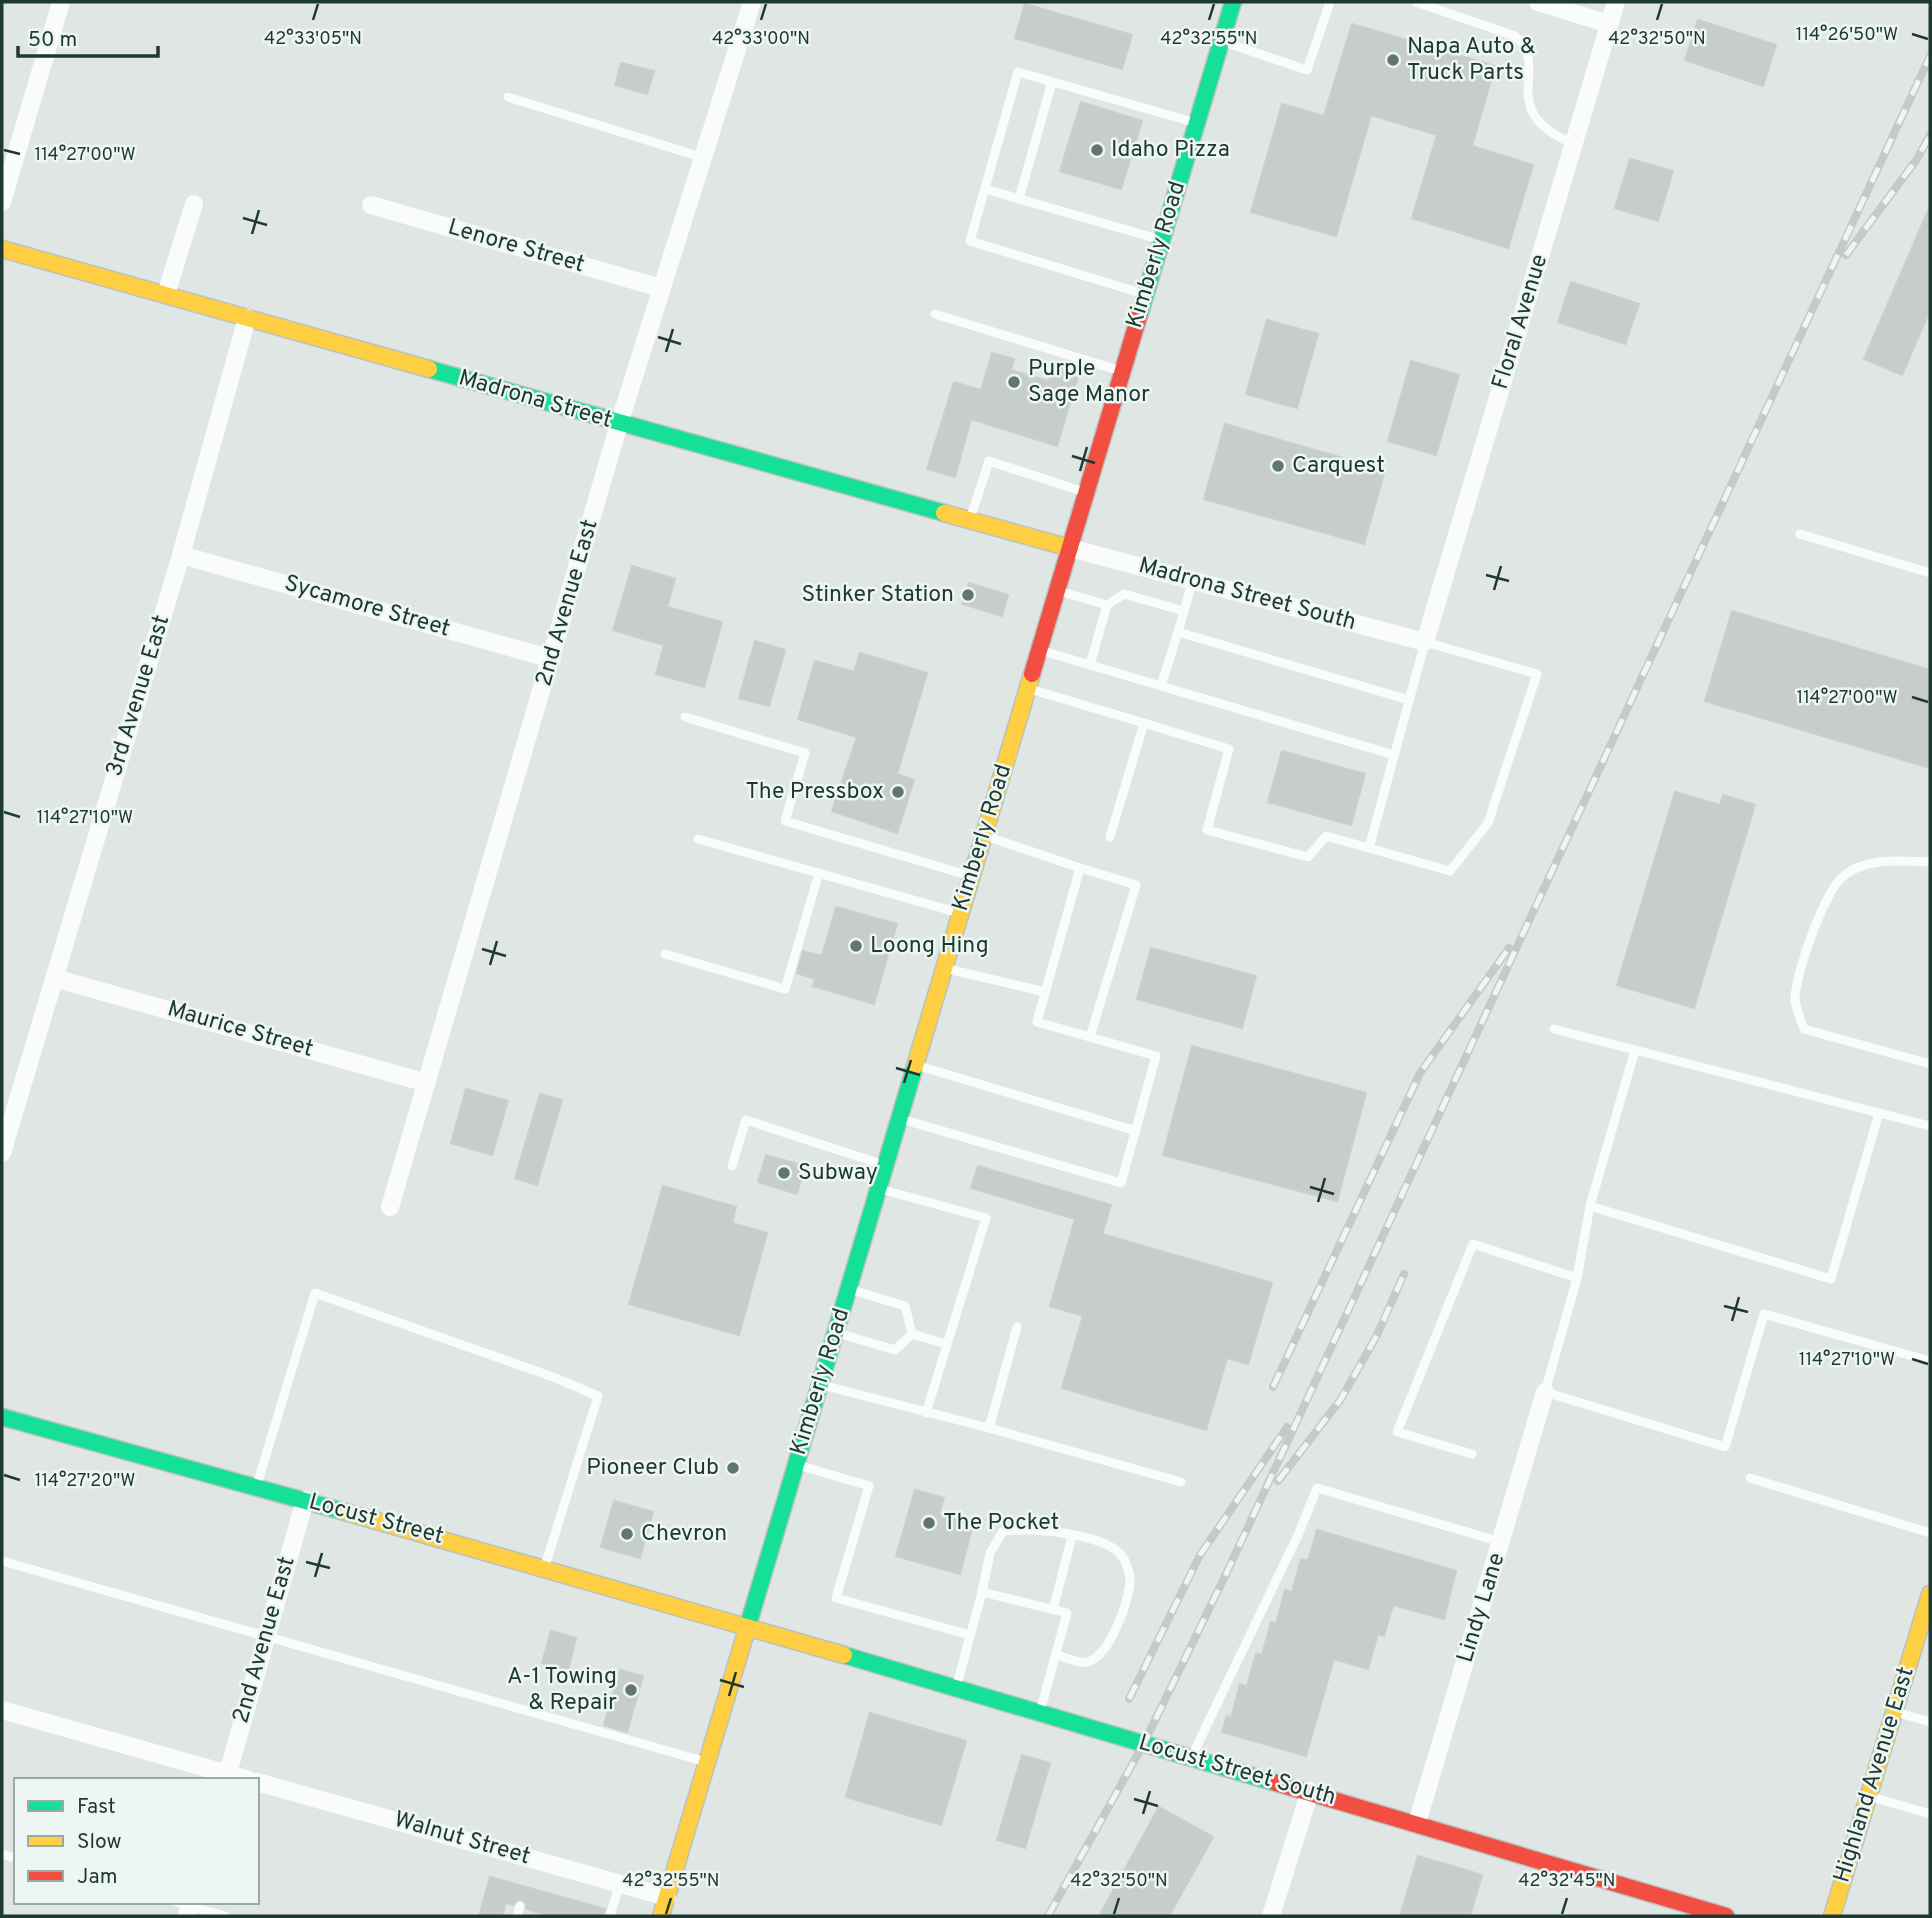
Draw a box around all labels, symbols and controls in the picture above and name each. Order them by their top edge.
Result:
scale bar [18,14,158,58]
text: 114°26'50"W [1796,24,1898,47]
text: 50 m [28,27,77,54]
text: 42°33'05"N [264,28,362,51]
text: 42°33'00"N [712,28,810,51]
text: 42°32'55"N [1160,28,1258,51]
text: 42°32'50"N [1608,28,1706,51]
place label: Napa Auto & Truck Parts [1407,33,1536,88]
marker: Napa Auto & Truck Parts [1385,52,1401,68]
place label: Idaho Pizza [1111,136,1230,165]
marker: Idaho Pizza [1089,142,1105,158]
text: 114°27'00"W [34,144,136,167]
street label: Kimberly Road [1121,178,1193,332]
street label: Lenore Street [444,214,588,280]
street label: Floral Avenue [1487,251,1555,393]
place label: Purple Sage Manor [1028,355,1150,410]
street label: Madrona Street [455,364,615,436]
marker: Purple Sage Manor [1006,374,1022,390]
place label: Carquest [1292,452,1385,481]
marker: Carquest [1270,458,1286,474]
street label: 2nd Avenue East [530,516,606,690]
street label: Madrona Street South [1135,552,1359,638]
street label: Sycamore Street [281,569,453,645]
place label: Stinker Station [801,581,954,610]
marker: Stinker Station [960,587,976,603]
street label: 3rd Avenue East [101,612,177,780]
text: 114°27'00"W [1796,687,1898,710]
street label: Kimberly Road [947,761,1019,915]
place label: The Pressbox [745,778,884,807]
marker: The Pressbox [890,784,906,800]
text: 114°27'10"W [37,807,133,830]
place label: Loong Hing [870,932,989,961]
marker: Loong Hing [848,938,864,954]
street label: Maurice Street [164,995,316,1065]
place label: Subway [798,1159,878,1188]
marker: Subway [776,1165,792,1181]
street label: Kimberly Road [785,1305,857,1459]
text: 114°27'10"W [1799,1349,1895,1372]
place label: Pioneer Club [586,1454,719,1483]
marker: Pioneer Club [725,1460,741,1476]
text: 114°27'20"W [35,1470,135,1493]
street label: Locust Street [305,1488,447,1552]
place label: The Pocket [943,1509,1059,1538]
marker: The Pocket [921,1515,937,1531]
place label: Chevron [641,1520,727,1549]
marker: Chevron [619,1526,635,1542]
street label: Lindy Lane [1452,1550,1512,1666]
street label: 2nd Avenue East [227,1553,303,1727]
place label: A-1 Towing & Repair [507,1663,617,1718]
street label: Highland Avenue East [1828,1664,1922,1886]
marker: A-1 Towing & Repair [623,1682,639,1698]
street label: Locust Street South [1135,1729,1339,1813]
legend [14,1778,259,1904]
text: Fast [77,1794,116,1821]
street label: Walnut Street [391,1806,533,1872]
text: Slow [77,1829,122,1856]
text: Jam [77,1864,118,1891]
text: 42°32'55"N [622,1870,720,1893]
text: 42°32'50"N [1070,1870,1168,1893]
text: 42°32'45"N [1518,1870,1616,1893]

